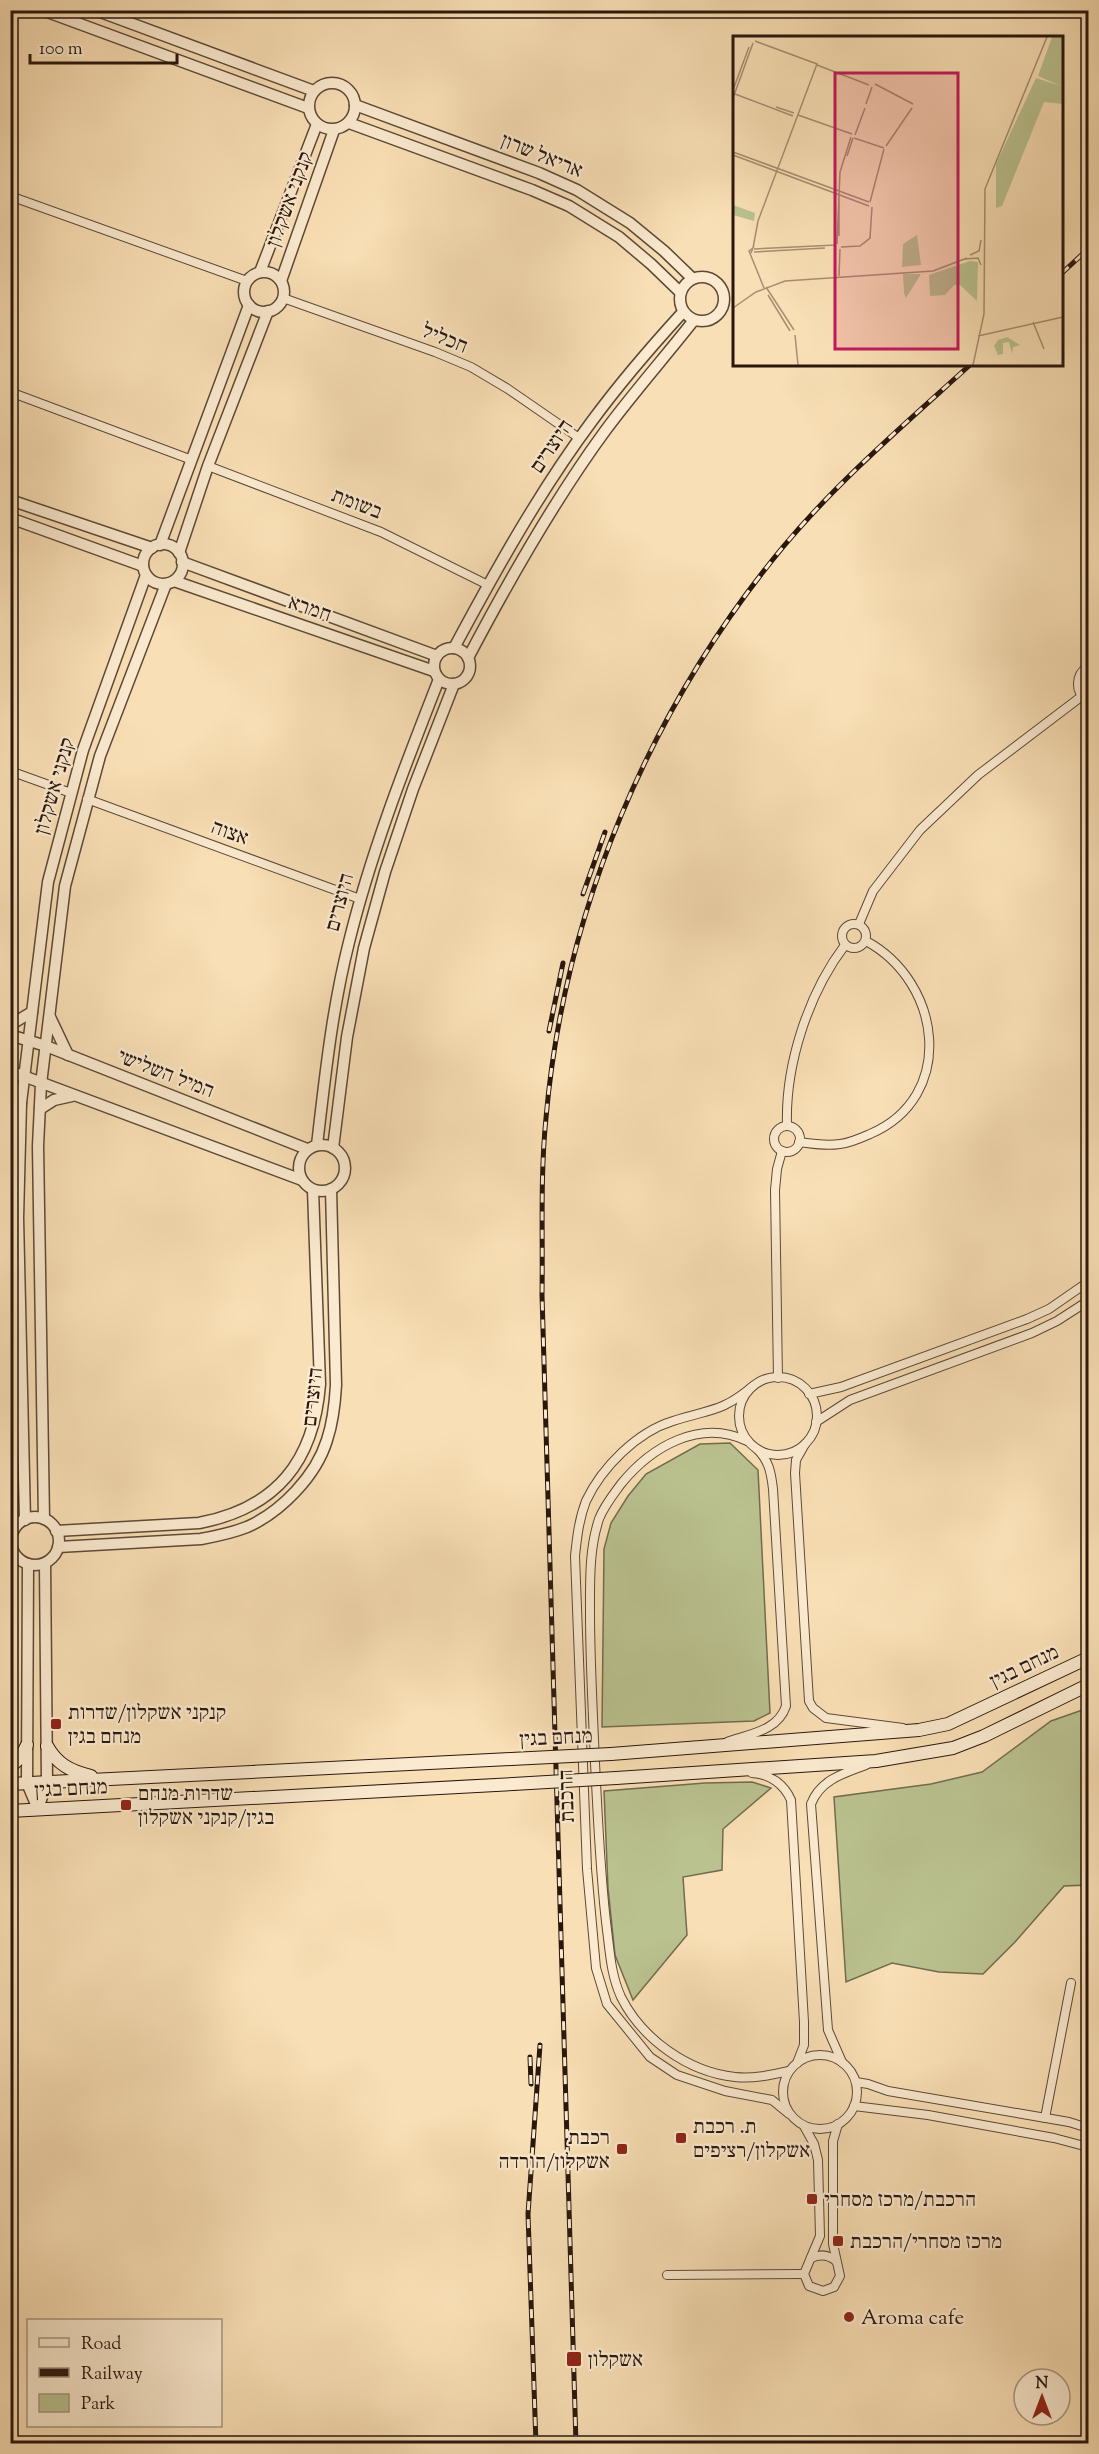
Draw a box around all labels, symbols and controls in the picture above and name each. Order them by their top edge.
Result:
scale bar [30,27,177,65]
inset map [733,36,1063,366]
text: 100 m [39,37,83,63]
street label: אריאל שרון [496,127,587,187]
street label: קנקני אשקלון [260,148,322,252]
street label: חכליל [417,317,472,363]
street label: היוצרים [524,414,582,480]
street label: בשומת [327,482,386,528]
street label: חמרא [284,589,335,631]
street label: קנקני אשקלון [28,734,84,839]
street label: אצוה [206,813,252,854]
street label: היוצרים [319,870,363,935]
street label: המיל השלישי [113,1043,218,1107]
street label: היוצרים [296,1366,332,1428]
street label: מנחם בגין [985,1638,1064,1697]
place label: קנקני אשקלון/שדרות מנחם בגין [68,1699,226,1753]
marker: קנקני אשקלון/שדרות מנחם בגין [49,1717,63,1731]
street label: מנחם בגין [519,1722,593,1756]
street label: הרכבת [552,1769,584,1823]
street label: מנחם בגין [34,1773,108,1807]
place label: שדרות מנחם בגין/קנקני אשקלון [138,1780,274,1834]
marker: שדרות מנחם בגין/קנקני אשקלון [119,1798,133,1812]
place label: ת. רכבת אשקלון/רציפים [693,2113,810,2167]
place label: רכבת אשקלון/הורדה [499,2124,610,2178]
marker: ת. רכבת אשקלון/רציפים [674,2131,688,2145]
marker: רכבת אשקלון/הורדה [615,2142,629,2156]
place label: הרכבת/מרכז מסחרי [824,2186,976,2216]
marker: הרכבת/מרכז מסחרי [805,2192,819,2206]
place label: מרכז מסחרי/הרכבת [850,2228,1002,2258]
marker: מרכז מסחרי/הרכבת [831,2234,845,2248]
place label: Aroma cafe [861,2304,964,2334]
marker: Aroma cafe [842,2310,856,2324]
legend [27,2319,222,2427]
text: Road [81,2332,121,2358]
place label: אשקלון [588,2346,643,2376]
marker: אשקלון [565,2350,583,2368]
text: Railway [81,2362,143,2388]
north arrow [1012,2367,1072,2427]
text: N [1036,2373,1049,2396]
text: Park [81,2392,116,2418]

